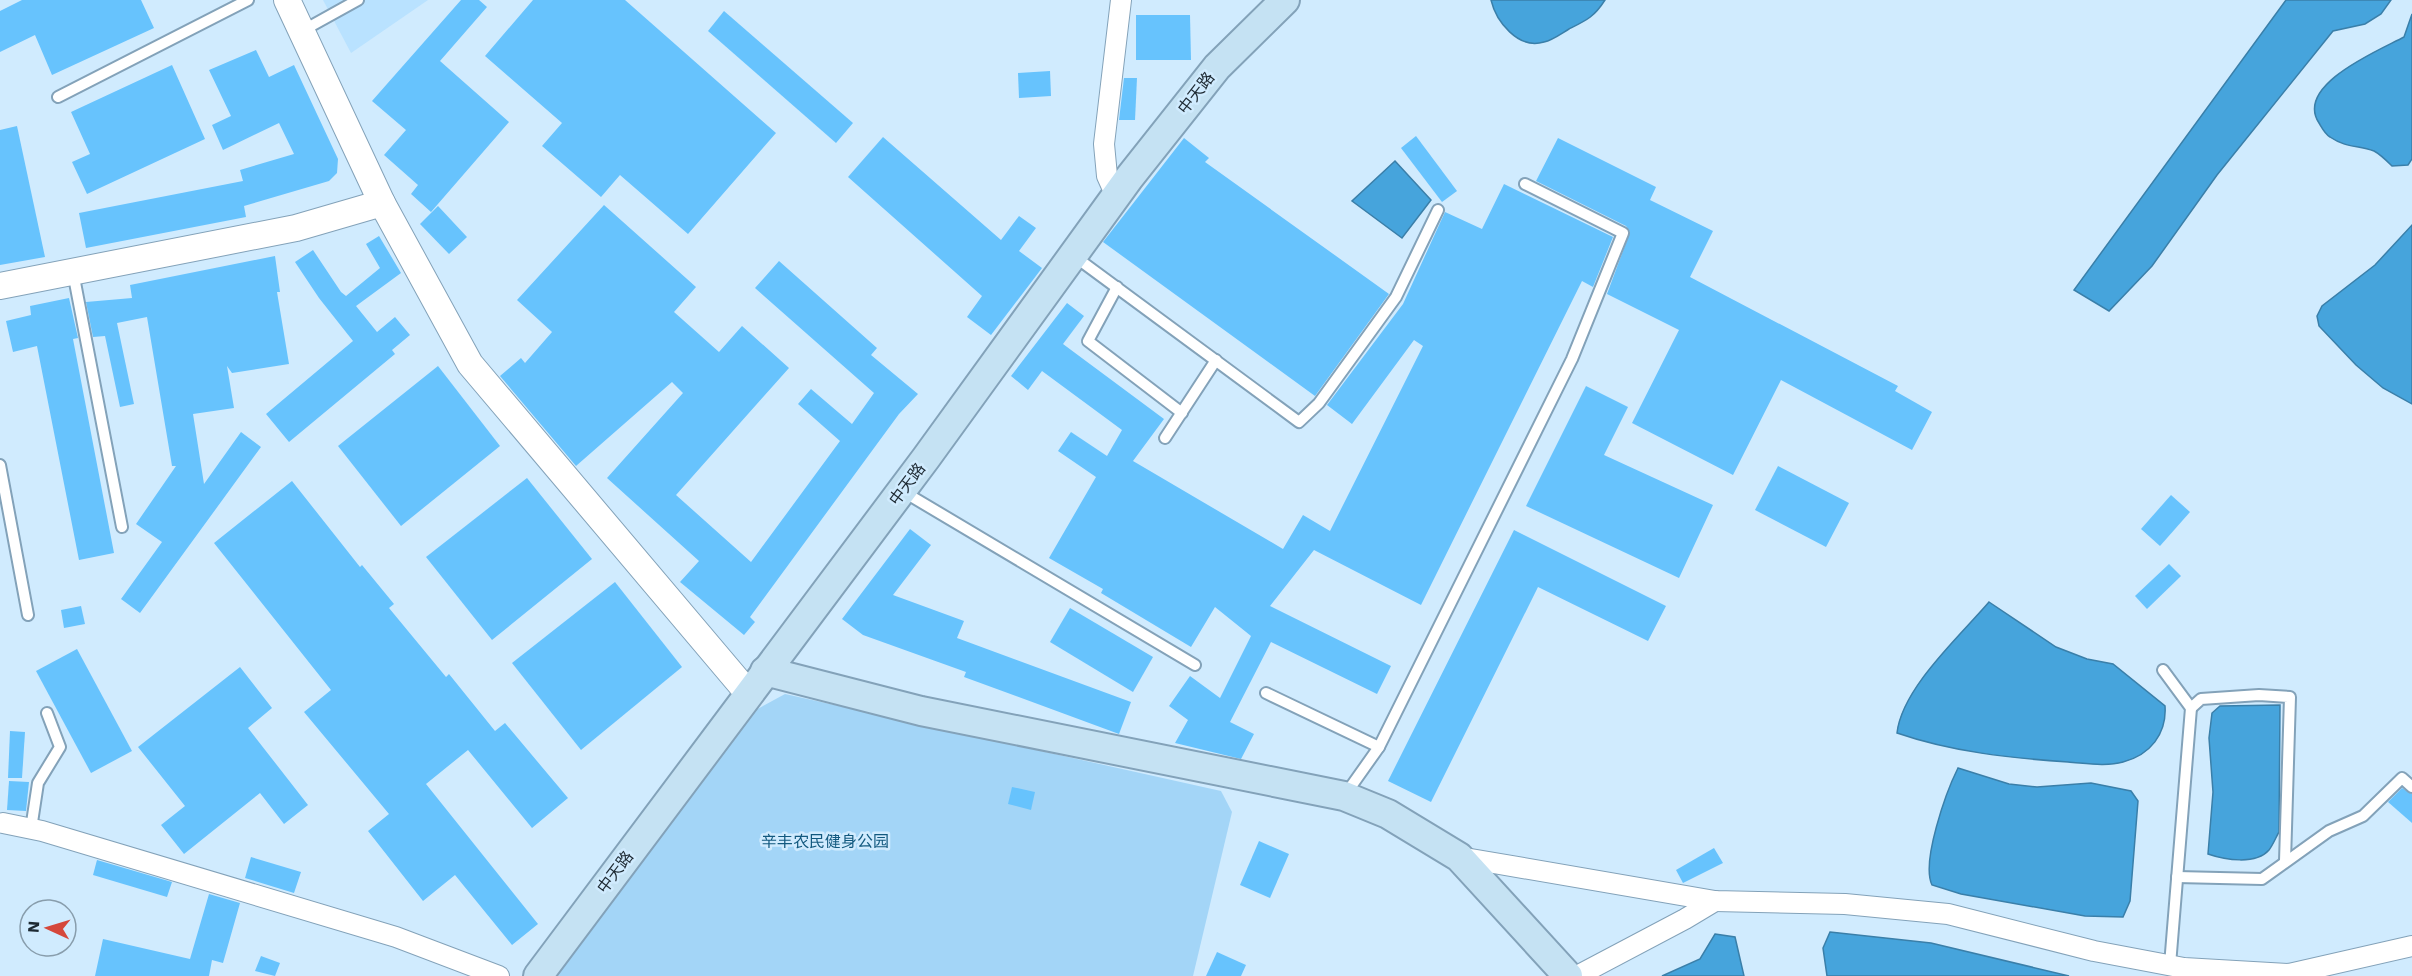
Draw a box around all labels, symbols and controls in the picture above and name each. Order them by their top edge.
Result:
street label: 中天路 [1174,68,1218,118]
street label: 中天路 [885,459,929,509]
park label: 辛丰农民健身公园 [761,832,889,851]
street label: 中天路 [593,847,637,897]
north arrow [18,898,78,958]
text: N [24,920,43,934]

